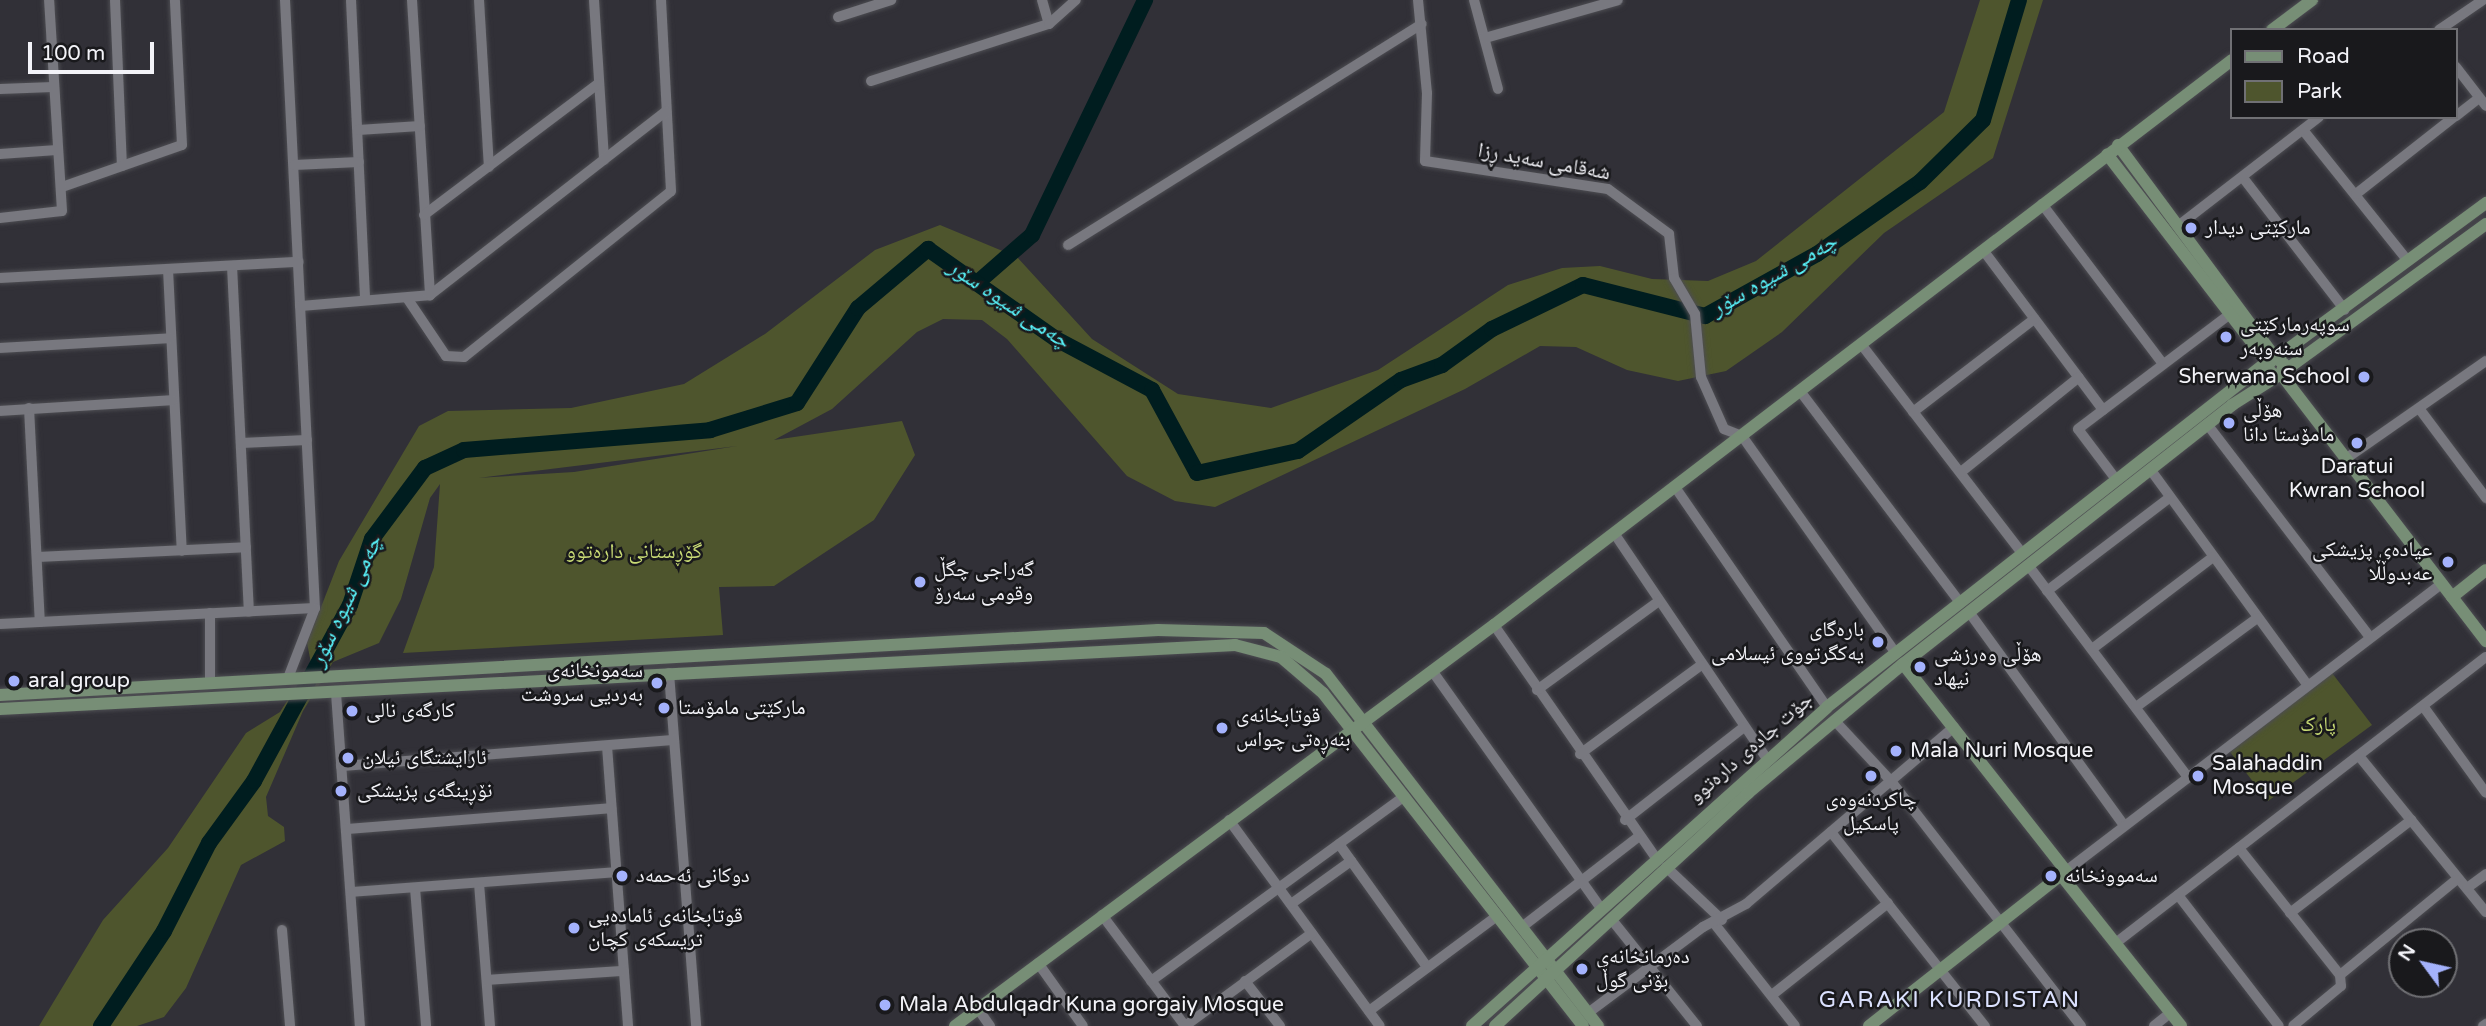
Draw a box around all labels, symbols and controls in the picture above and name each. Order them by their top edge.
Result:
scale bar [32,28,158,72]
legend [2230,28,2458,119]
text: 100 m [41,41,105,66]
text: Road [2297,44,2350,69]
text: Park [2297,79,2342,104]
street label: شەقامی سەید ڕزا [1476,138,1612,186]
place label: مارکێتی دیدار [2205,215,2311,241]
marker: مارکێتی دیدار [2183,220,2199,236]
water label: چەمی شیوە سۆر [1706,228,1842,322]
water label: چەمی شیوە سۆر [943,253,1075,355]
place label: سوپەرمارکێتی سنەوبەر [2240,312,2350,362]
marker: سوپەرمارکێتی سنەوبەر [2218,329,2234,345]
place label: Sherwana School [2178,364,2350,390]
marker: Sherwana School [2356,369,2372,385]
place label: هۆڵی مامۆستا دانا [2243,398,2334,448]
marker: هۆڵی مامۆستا دانا [2221,415,2237,431]
marker: Daratui Kwran School [2349,435,2365,451]
place label: Daratui Kwran School [2289,454,2425,504]
water label: چەمی شیوە سۆر [304,531,388,671]
place label: عیادەی پزیشکی عەبدوڵڵا [2312,537,2432,587]
park label: گۆڕستانی دارەتوو [566,539,702,565]
marker: عیادەی پزیشکی عەبدوڵڵا [2438,552,2458,572]
place label: گەراجی چگڵ وقومی سەرۆ [934,557,1034,607]
marker: گەراجی چگڵ وقومی سەرۆ [912,574,928,590]
place label: بارەگای یەکگرتووی ئیسلامی [1711,617,1864,667]
marker: بارەگای یەکگرتووی ئیسلامی [1870,634,1886,650]
place label: هۆڵی وەرزشی نیهاد [1934,642,2042,692]
place label: سەمونخانەی بەردیی سروشت [521,658,643,708]
marker: هۆڵی وەرزشی نیهاد [1912,659,1928,675]
place label: aral group [28,668,130,694]
marker: aral group [6,673,22,689]
marker: سەمونخانەی بەردیی سروشت [649,675,665,691]
street label: جۆت جادەی دارەتوو [1684,687,1818,809]
place label: مارکێتی مامۆستا [678,695,806,721]
place label: کارگەی نالی [366,698,455,724]
marker: مارکێتی مامۆستا [656,700,672,716]
marker: کارگەی نالی [344,703,360,719]
place label: قوتابخانەی بنەڕەتی چواس [1236,703,1351,753]
park label: پارک [2300,712,2336,738]
marker: قوتابخانەی بنەڕەتی چواس [1214,720,1230,736]
place label: Mala Nuri Mosque [1910,738,2093,764]
marker: Mala Nuri Mosque [1888,743,1904,759]
place label: ئارایشتگای ئیلان [362,745,487,771]
marker: ئارایشتگای ئیلان [340,750,356,766]
place label: Salahaddin Mosque [2212,751,2323,801]
marker: چاکردنەوەی پاسکیل [1863,768,1879,784]
marker: Salahaddin Mosque [2190,768,2206,784]
place label: نۆڕینگەی پزیشکی [357,778,492,804]
marker: نۆڕینگەی پزیشکی [331,781,351,801]
place label: چاکردنەوەی پاسکیل [1825,787,1917,837]
place label: دوکانی ئەحمەد [636,863,750,889]
place label: سەموونخانە [2065,863,2158,889]
marker: دوکانی ئەحمەد [614,868,630,884]
marker: سەموونخانە [2043,868,2059,884]
place label: قوتابخانەی ئامادەیی تریسکەی کچان [588,903,743,953]
marker: قوتابخانەی ئامادەیی تریسکەی کچان [566,920,582,936]
north arrow [2388,928,2458,998]
text: N [2394,940,2420,965]
place label: دەرمانخانەی بۆنی گوڵ [1596,944,1690,994]
marker: دەرمانخانەی بۆنی گوڵ [1574,961,1590,977]
district label: GARAKI KURDISTAN [1821,986,2079,1014]
place label: Mala Abdulqadr Kuna gorgaiy Mosque [899,992,1284,1018]
marker: Mala Abdulqadr Kuna gorgaiy Mosque [877,997,893,1013]

